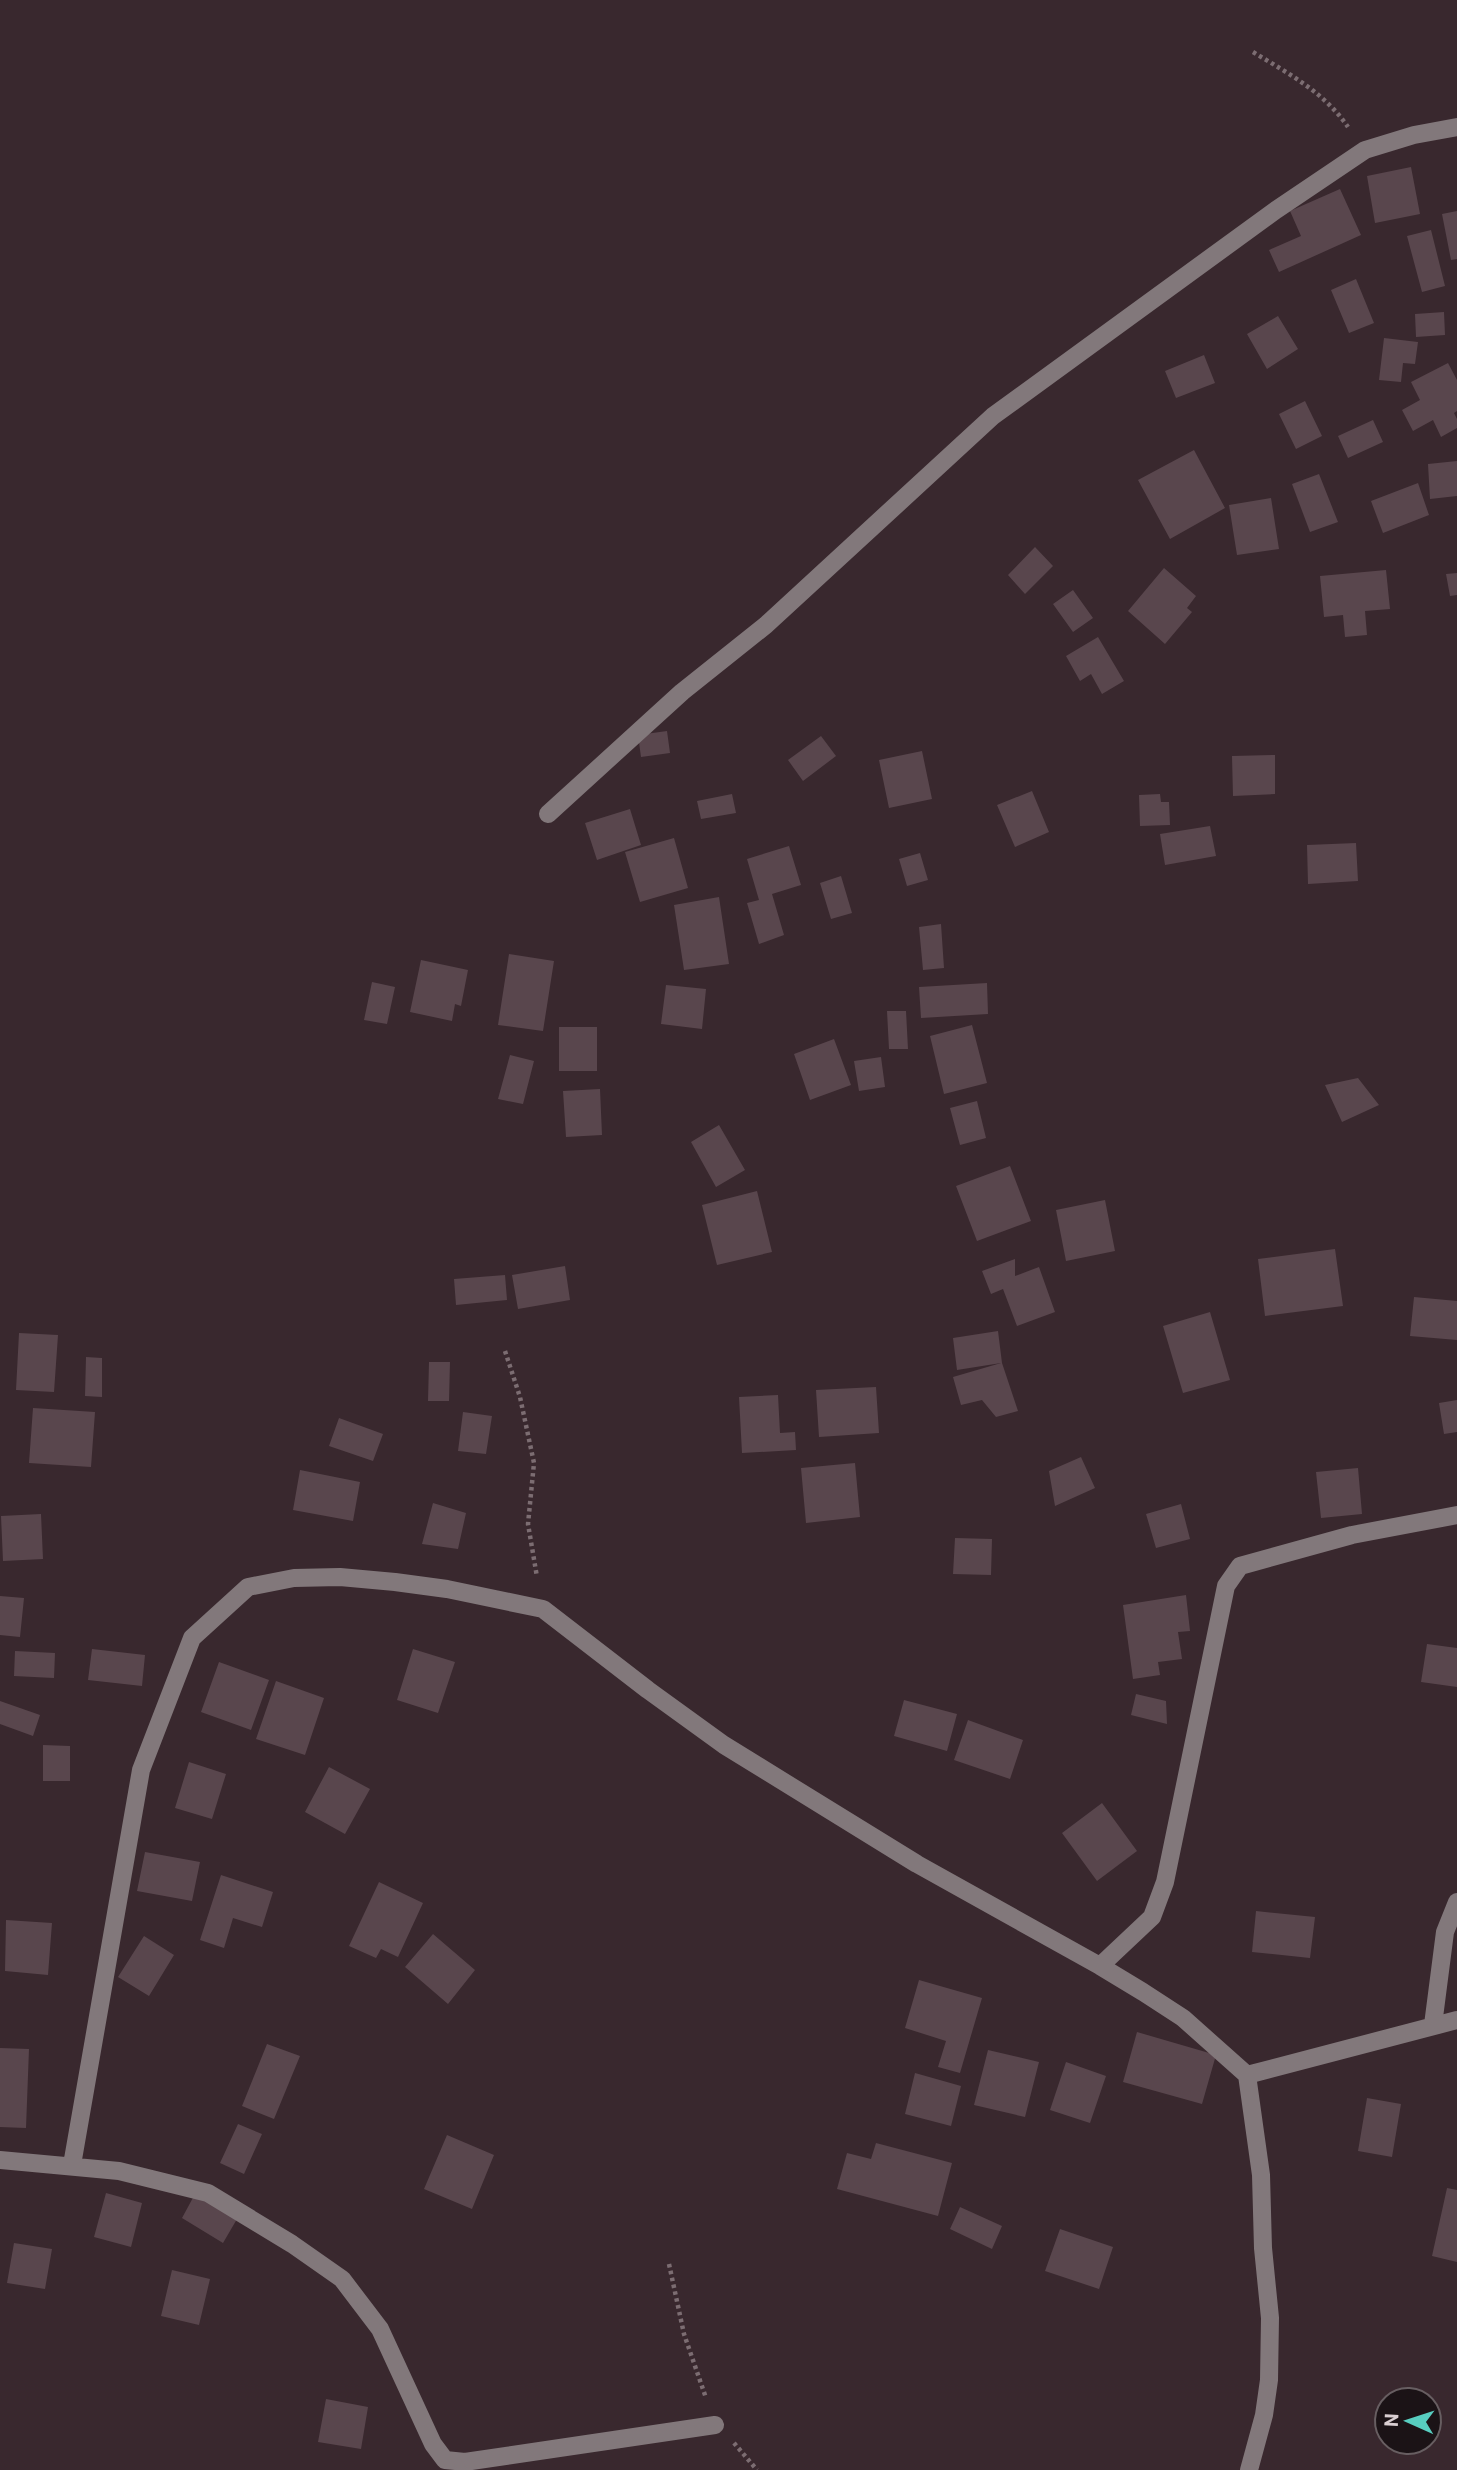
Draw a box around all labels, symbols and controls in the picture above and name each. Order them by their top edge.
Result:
north arrow [1373,2386,1443,2456]
text: N [1380,2413,1403,2427]

